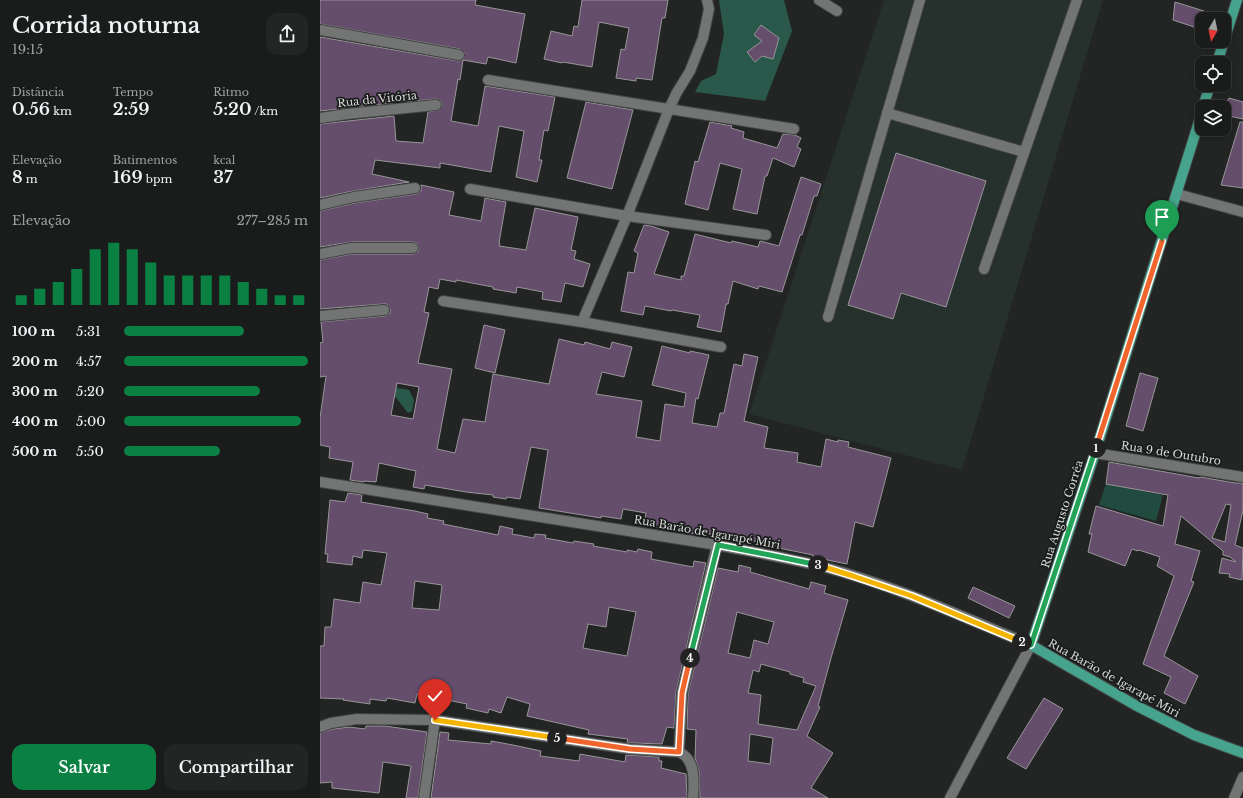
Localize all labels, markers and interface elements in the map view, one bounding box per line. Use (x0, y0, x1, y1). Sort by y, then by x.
text: Corrida noturna (12, 12, 200, 39)
north arrow (1195, 12, 1231, 48)
map controls (1195, 12, 1231, 136)
button: share (266, 13, 308, 55)
text: 19:15 (12, 41, 43, 58)
button: locate (1195, 56, 1231, 92)
text: Distância (12, 85, 64, 99)
text: Tempo (113, 85, 153, 99)
text: Ritmo (213, 85, 249, 99)
street label: Rua da Vitória (336, 88, 418, 110)
text: 0.56 (12, 99, 50, 120)
text: 2:59 (113, 99, 150, 120)
text: 5:20 (213, 99, 252, 120)
button: layers (1195, 100, 1231, 136)
text: km (50, 104, 72, 118)
text: /km (252, 104, 278, 118)
text: Elevação (12, 153, 62, 167)
text: Batimentos (113, 153, 177, 167)
text: kcal (213, 153, 235, 167)
text: 8 (12, 167, 23, 188)
text: 169 (113, 167, 143, 188)
text: 37 (213, 167, 233, 188)
text: m (23, 172, 38, 186)
text: bpm (143, 172, 172, 186)
pin (1145, 200, 1179, 241)
icon: arrive (1151, 206, 1173, 228)
text: Elevação (12, 212, 71, 229)
text: 277–285 m (237, 212, 308, 229)
text: 100 m (12, 323, 55, 340)
text: 5:31 (76, 323, 101, 340)
text: 200 m (12, 353, 58, 370)
text: 4:57 (76, 353, 101, 370)
text: 300 m (12, 383, 58, 400)
text: 5:20 (76, 383, 104, 400)
text: 400 m (12, 413, 58, 430)
text: 5:00 (76, 413, 106, 430)
pin: 1 (1086, 438, 1106, 458)
street label: Rua 9 de Outubro (1120, 438, 1222, 468)
text: 1 (1094, 441, 1098, 455)
text: 500 m (12, 443, 57, 460)
text: 5:50 (76, 443, 104, 460)
street label: Rua Augusto Corrêa (1038, 457, 1086, 570)
street label: Rua Barão de Igarapé Miri (633, 512, 781, 552)
pin: 3 (808, 555, 828, 575)
text: 3 (814, 558, 822, 572)
pin: 2 (1012, 632, 1032, 652)
text: 2 (1018, 635, 1026, 649)
street label: Rua Barão de Igarapé Miri (1046, 636, 1182, 720)
pin: 4 (680, 648, 700, 668)
text: 4 (686, 651, 694, 665)
pin (418, 679, 452, 720)
icon: check (424, 685, 446, 707)
pin: 5 (547, 728, 567, 748)
text: 5 (554, 731, 560, 745)
button: Salvar (12, 744, 156, 790)
button: Compartilhar (164, 744, 308, 790)

